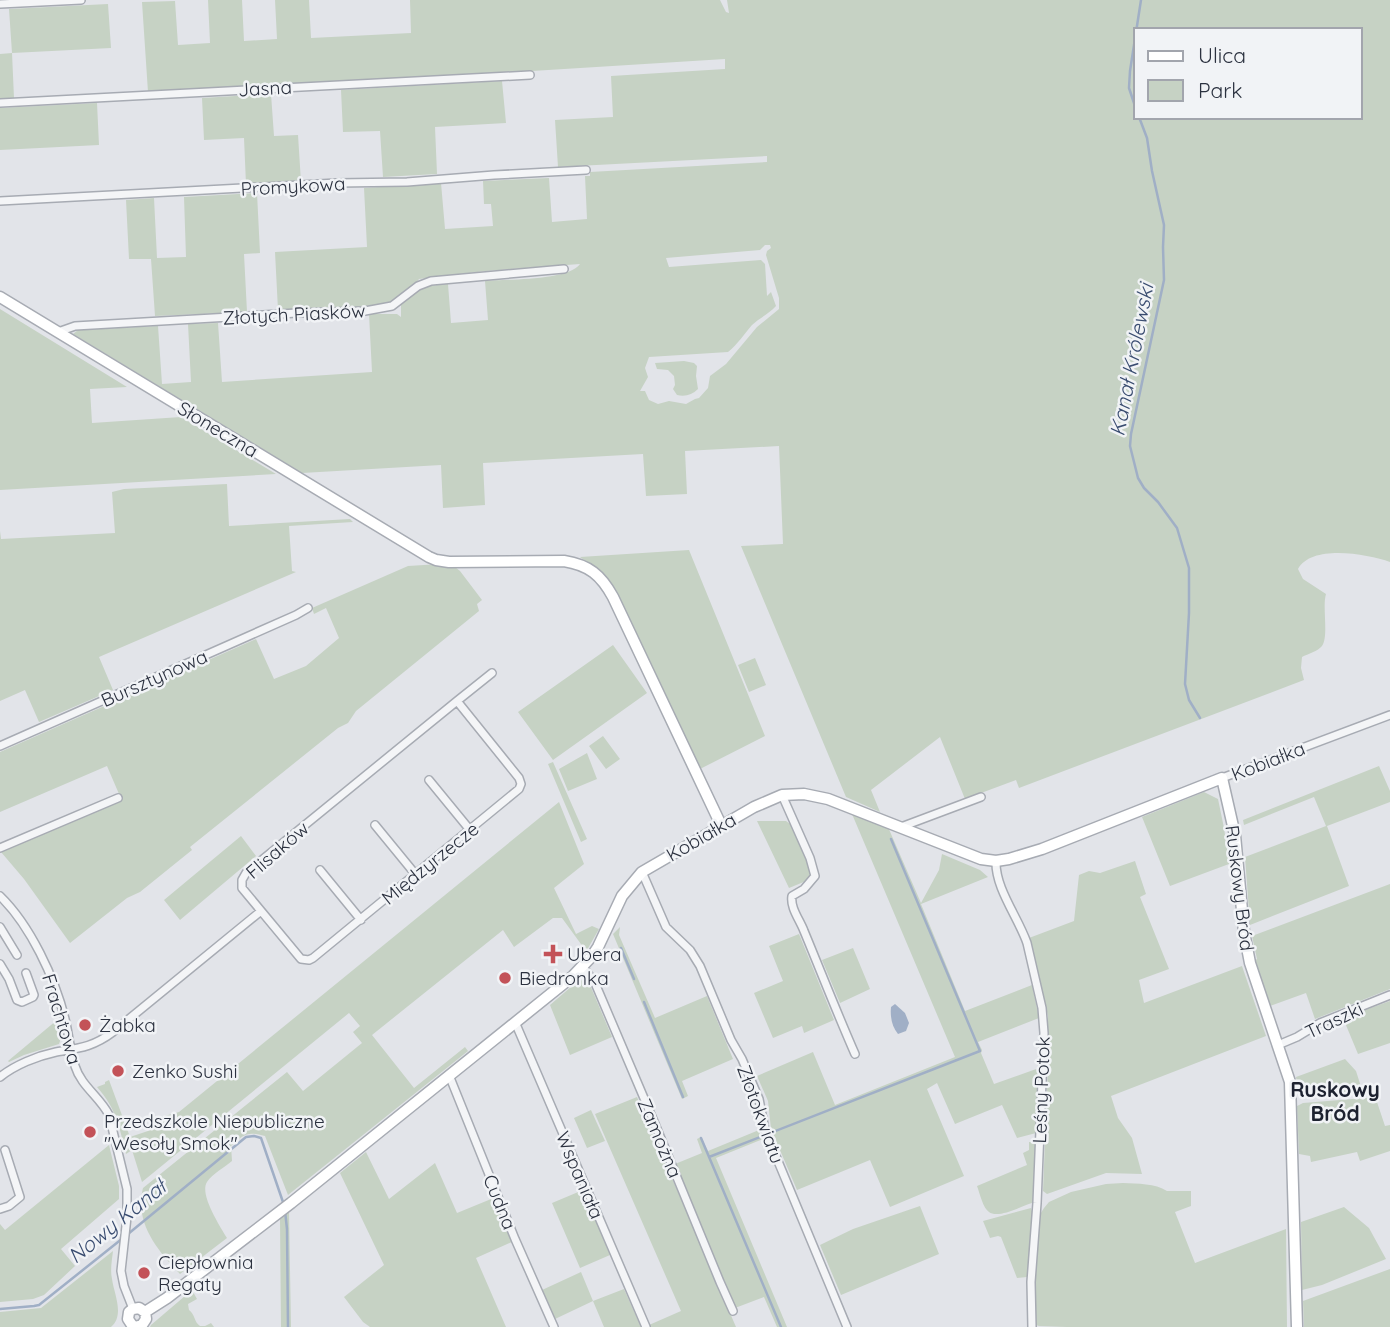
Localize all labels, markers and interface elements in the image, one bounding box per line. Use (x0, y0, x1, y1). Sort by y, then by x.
legend (1134, 28, 1362, 119)
text: Ulica (1198, 42, 1246, 68)
street label: Jasna (238, 75, 292, 101)
text: Park (1198, 77, 1242, 103)
street label: Promykowa (240, 171, 346, 201)
water label: Kanał Królewski (1103, 279, 1159, 438)
street label: Złotych Piasków (222, 298, 366, 330)
street label: Słoneczna (173, 396, 263, 462)
street label: Bursztynowa (97, 644, 211, 712)
street label: Kobiałka (1228, 736, 1308, 786)
street label: Kobiałka (662, 807, 740, 867)
street label: Flisaków (241, 816, 313, 884)
street label: Międzyrzecze (376, 816, 484, 910)
street label: Ruskowy Bród (1220, 824, 1260, 952)
place label: Ubera (567, 942, 621, 966)
marker: Ubera (545, 946, 561, 962)
place label: Biedronka (519, 966, 609, 990)
marker: Biedronka (497, 970, 513, 986)
street label: Frachtowa (37, 971, 87, 1067)
street label: Traszki (1301, 996, 1367, 1044)
place label: Żabka (99, 1013, 156, 1037)
marker: Żabka (77, 1017, 93, 1033)
street label: Leśny Potok (1027, 1036, 1055, 1144)
place label: Zenko Sushi (132, 1059, 238, 1083)
street label: Złotokwiatu (732, 1061, 790, 1167)
marker: Zenko Sushi (110, 1063, 126, 1079)
district label: Ruskowy Bród (1290, 1076, 1380, 1126)
street label: Zamożna (633, 1095, 687, 1181)
place label: Przedszkole Niepubliczne "Wesoły Smok" (104, 1109, 325, 1155)
marker: Przedszkole Niepubliczne "Wesoły Smok" (82, 1124, 98, 1140)
street label: Wspaniała (551, 1128, 609, 1222)
street label: Cudna (478, 1171, 522, 1233)
water label: Nowy Kanał (62, 1172, 173, 1268)
place label: Ciepłownia Regaty (158, 1250, 253, 1296)
marker: Ciepłownia Regaty (136, 1265, 152, 1281)

